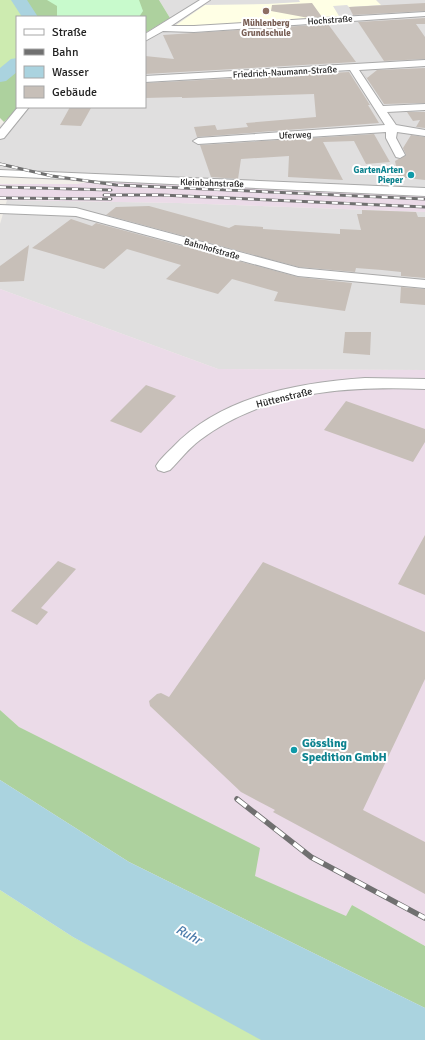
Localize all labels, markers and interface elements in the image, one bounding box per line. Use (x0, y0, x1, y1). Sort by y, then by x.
marker: Mühlenberg Grundschule (261, 6, 271, 16)
street label: Hochstraße (307, 13, 353, 28)
legend (16, 16, 146, 108)
place label: Mühlenberg Grundschule (241, 18, 291, 39)
text: Straße (52, 25, 87, 40)
text: Bahn (52, 45, 78, 60)
street label: Friedrich-Naumann-Straße (233, 64, 338, 81)
text: Wasser (52, 65, 89, 80)
text: Gebäude (52, 85, 97, 100)
street label: Uferweg (278, 129, 312, 142)
place label: GartenArten Pieper (354, 165, 403, 186)
marker: GartenArten Pieper (406, 170, 416, 180)
street label: Kleinbahnstraße (180, 177, 245, 190)
street label: Bahnhofstraße (183, 236, 241, 263)
street label: Hüttenstraße (255, 385, 314, 411)
place label: Gössling Spedition GmbH (302, 736, 387, 765)
marker: Gössling Spedition GmbH (289, 745, 299, 755)
water label: Ruhr (173, 921, 206, 949)

